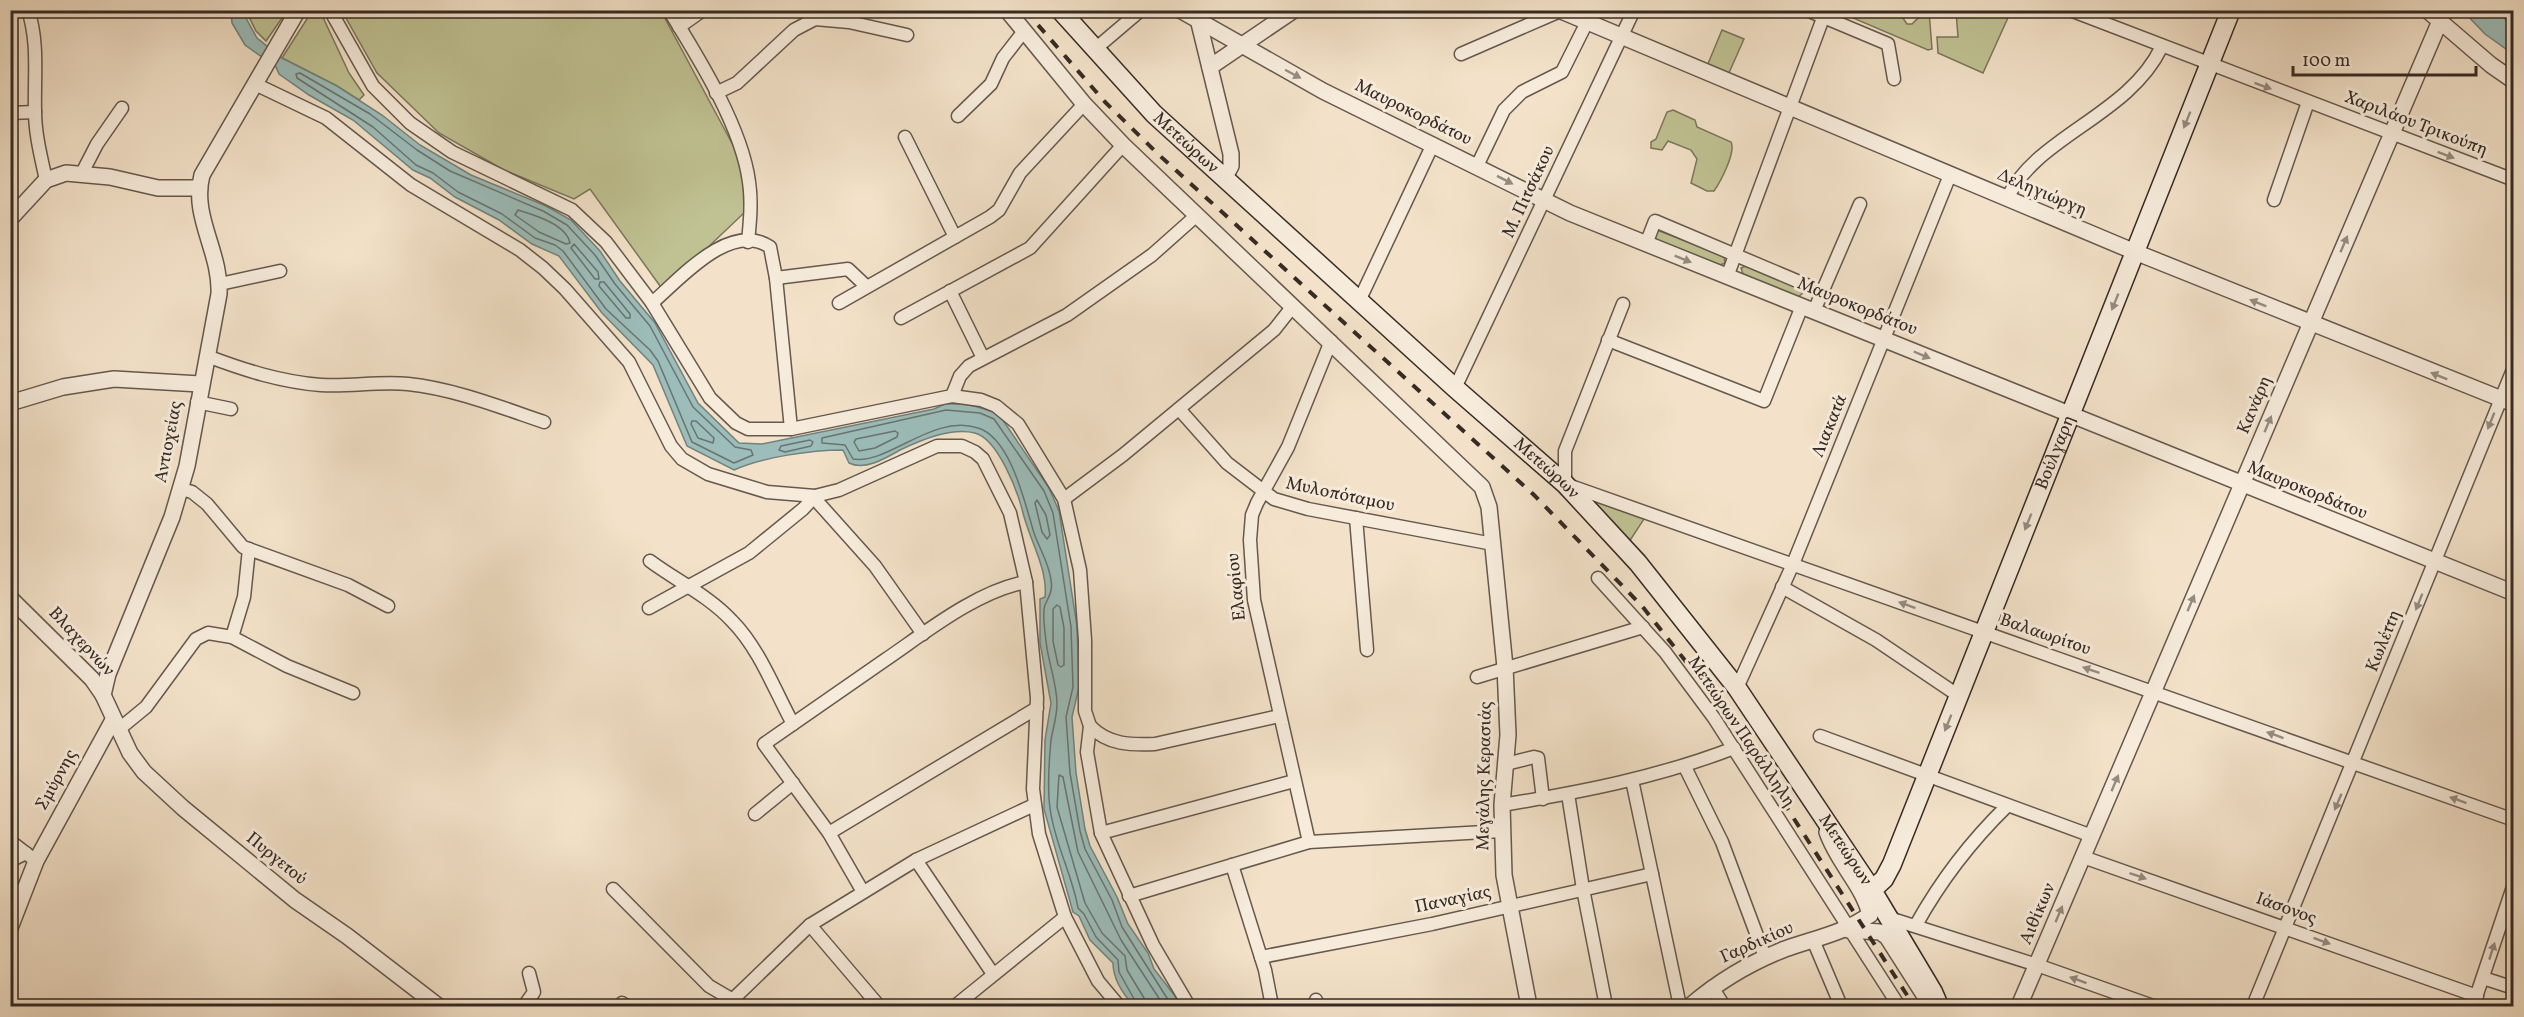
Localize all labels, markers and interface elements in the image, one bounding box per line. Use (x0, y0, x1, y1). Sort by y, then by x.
scale bar (2293, 39, 2476, 77)
text: 100 m (2302, 49, 2351, 74)
one-way arrow (1285, 69, 1302, 79)
street label: Μαυροκορδάτου (1350, 74, 1476, 152)
one-way arrow (2255, 81, 2273, 91)
street label: Χαριλάου Τρικούπη (2341, 85, 2491, 163)
street label: Μετεώρων (1147, 106, 1224, 180)
one-way arrow (2182, 111, 2191, 129)
street label: Μ. Πιτσάκου (1497, 142, 1561, 242)
one-way arrow (2437, 150, 2455, 160)
street label: Δεληγιώργη (1993, 163, 2091, 223)
one-way arrow (1496, 176, 1513, 185)
one-way arrow (2339, 235, 2349, 253)
one-way arrow (1674, 255, 1692, 264)
street label: Μαυροκορδάτου (1793, 272, 1921, 342)
one-way arrow (2110, 293, 2120, 311)
one-way arrow (2249, 298, 2267, 308)
one-way arrow (1914, 350, 1932, 360)
one-way arrow (2430, 371, 2448, 380)
street label: Κανάρη (2232, 372, 2278, 438)
street label: Λιακατά (1806, 391, 1854, 461)
street label: Αντιοχείας (149, 399, 189, 485)
street label: Βούλγαρη (2029, 411, 2081, 494)
one-way arrow (2486, 412, 2495, 430)
one-way arrow (2263, 414, 2273, 432)
street label: Μετεώρων (1508, 432, 1586, 505)
street label: Μαυροκορδάτου (2243, 456, 2371, 526)
street label: Μυλοπόταμου (1283, 471, 1397, 519)
one-way arrow (2023, 513, 2033, 531)
street label: Ελαφίου (1221, 552, 1253, 622)
one-way arrow (2413, 593, 2423, 611)
one-way arrow (2187, 594, 2196, 612)
one-way arrow (1898, 599, 1916, 609)
street label: Βλαχερνών (42, 602, 120, 683)
street label: Κωλέττη (2360, 606, 2408, 676)
street label: Βαλαωρίτου (1996, 608, 2094, 662)
street label: Μετεώρων Παράλληλη (1681, 651, 1801, 813)
one-way arrow (2082, 665, 2100, 675)
street label: Μεγάλης Κερασιάς (1471, 701, 1499, 851)
one-way arrow (1943, 714, 1953, 732)
one-way arrow (2265, 730, 2283, 740)
street label: Σμύρνης (30, 745, 84, 815)
one-way arrow (2110, 773, 2120, 791)
one-way arrow (2333, 793, 2342, 811)
one-way arrow (2449, 795, 2467, 805)
street label: Μετεώρων (1812, 809, 1878, 891)
street label: Πυργετού (240, 827, 312, 891)
one-way arrow (2129, 872, 2147, 882)
street label: Αιθίκων (2014, 879, 2062, 949)
street label: Παναγίας (1413, 880, 1493, 920)
street label: Ιάσονος (2252, 886, 2320, 932)
one-way arrow (2054, 905, 2064, 923)
street label: Γαρδικίου (1716, 916, 1798, 970)
one-way arrow (2313, 937, 2331, 946)
one-way arrow (2487, 942, 2497, 960)
one-way arrow (2069, 974, 2087, 984)

